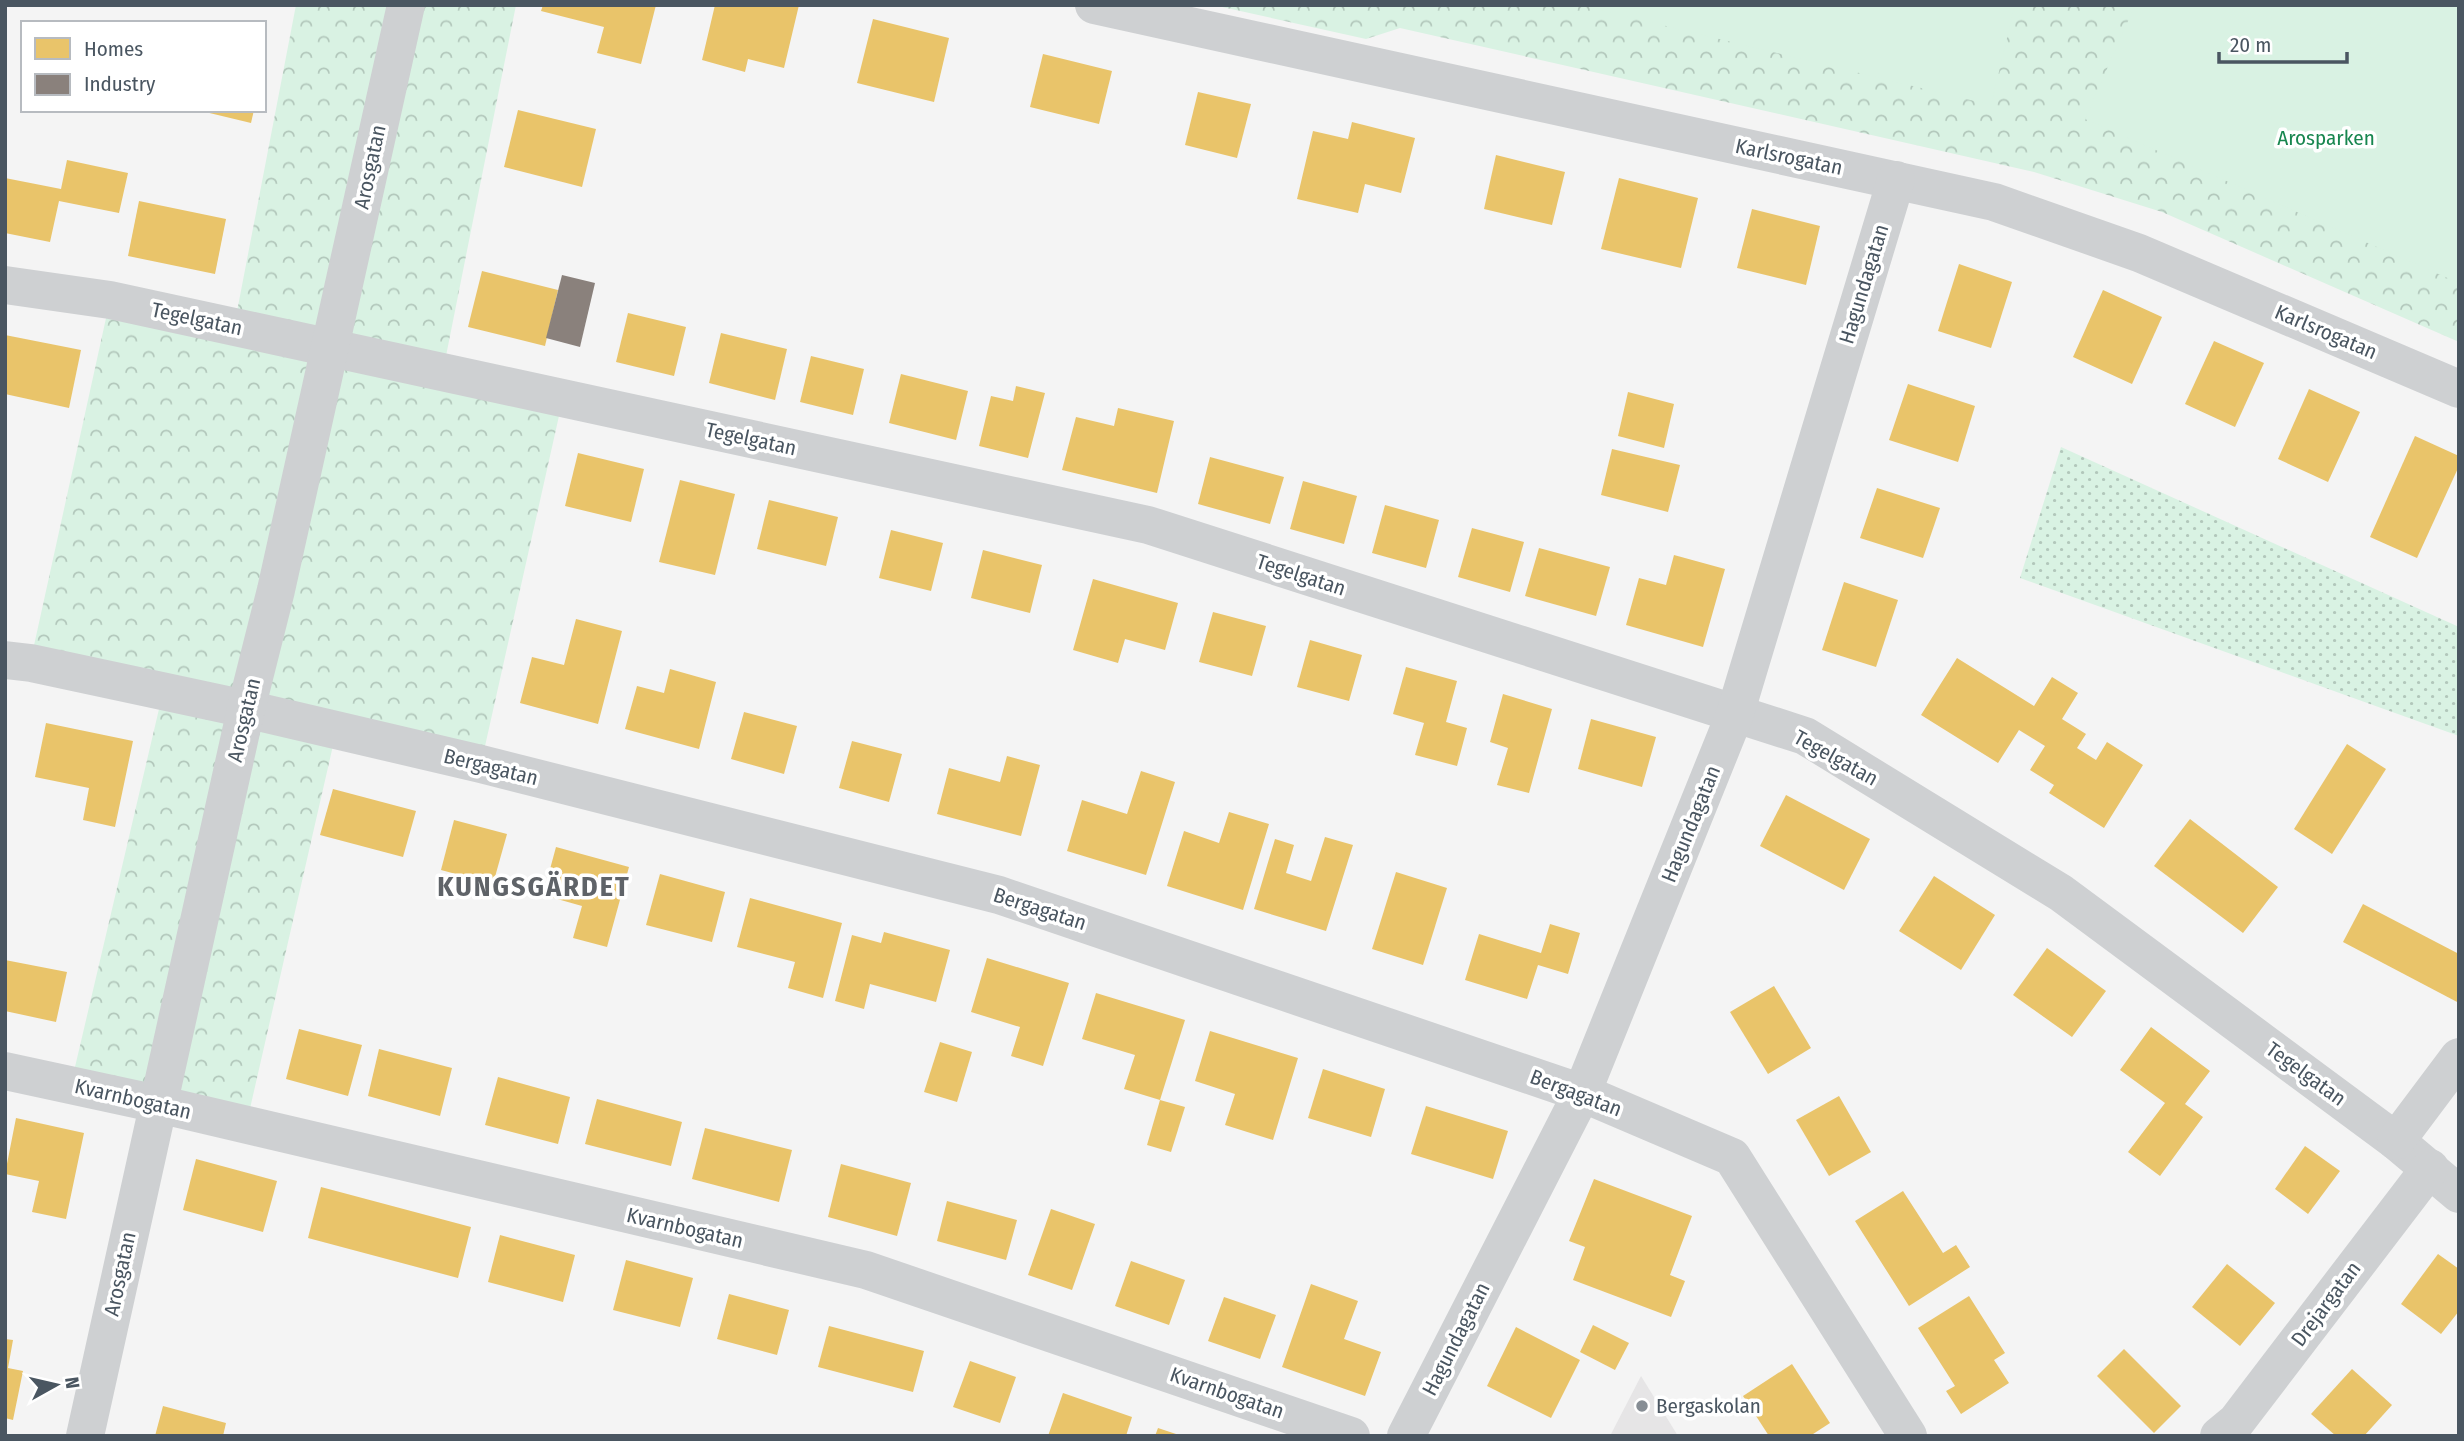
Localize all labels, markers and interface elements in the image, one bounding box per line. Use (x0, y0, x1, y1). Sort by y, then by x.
legend (21, 21, 266, 112)
scale bar (2219, 21, 2347, 65)
text: 20 m (2230, 32, 2271, 58)
text: Homes (84, 36, 143, 62)
text: Industry (84, 71, 156, 97)
street label: Arosgatan (348, 122, 392, 212)
park label: Arosparken (2277, 125, 2375, 151)
street label: Karlsrogatan (1733, 133, 1845, 181)
street label: Hagundagatan (1833, 221, 1895, 347)
street label: Tegelgatan (149, 297, 245, 341)
street label: Karlsrogatan (2271, 299, 2381, 365)
street label: Tegelgatan (703, 417, 799, 461)
street label: Tegelgatan (1253, 548, 1349, 602)
street label: Arosgatan (222, 675, 266, 765)
street label: Tegelgatan (1789, 724, 1883, 792)
street label: Bergagatan (441, 743, 541, 791)
street label: Hagundagatan (1656, 762, 1726, 886)
district label: KUNGSGÄRDET (437, 870, 631, 903)
street label: Bergagatan (990, 882, 1090, 936)
street label: Tegelgatan (2261, 1036, 2351, 1112)
street label: Bergagatan (1526, 1064, 1626, 1122)
street label: Kvarnbogatan (72, 1073, 194, 1125)
street label: Kvarnbogatan (624, 1202, 746, 1254)
street label: Arosgatan (98, 1229, 142, 1319)
street label: Drejargatan (2286, 1256, 2366, 1352)
street label: Hagundagatan (1416, 1278, 1496, 1400)
north arrow (21, 1350, 91, 1420)
street label: Kvarnbogatan (1167, 1361, 1287, 1425)
text: N (60, 1375, 85, 1390)
place label: Bergaskolan (1656, 1393, 1761, 1419)
marker: Bergaskolan (1634, 1398, 1650, 1414)

